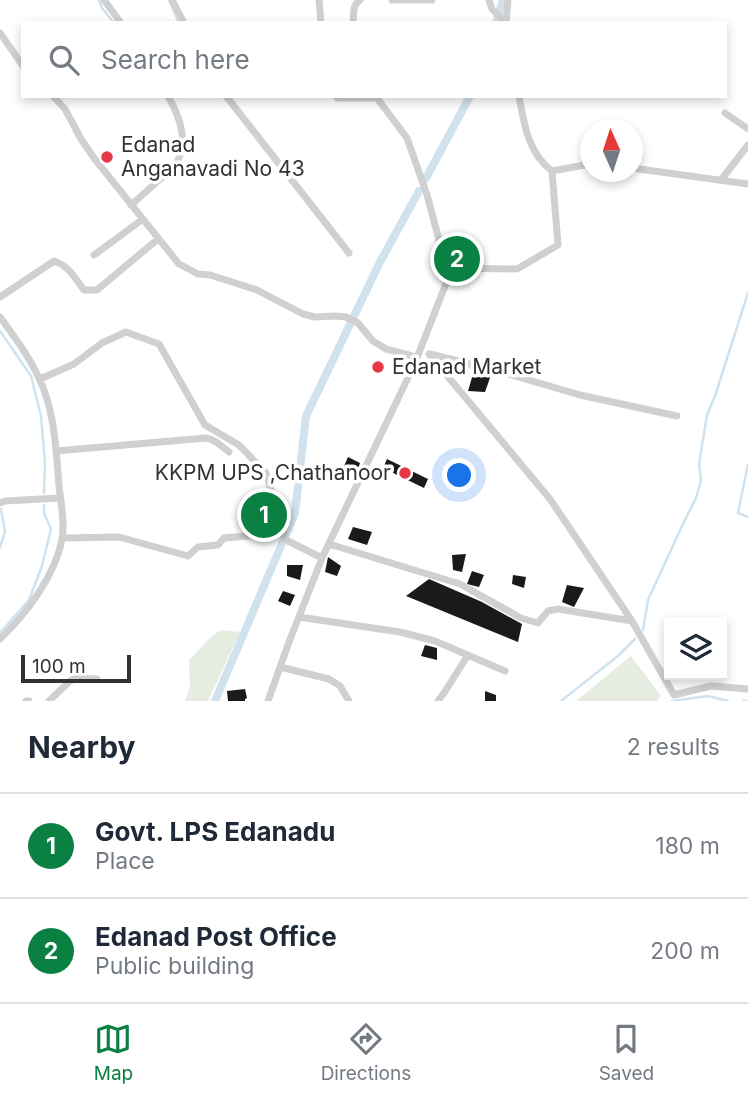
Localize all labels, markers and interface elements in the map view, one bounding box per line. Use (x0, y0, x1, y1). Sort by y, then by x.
search box (21, 21, 727, 98)
icon: search (45, 41, 83, 79)
text: Search here (101, 44, 250, 75)
north arrow (580, 119, 643, 182)
place label: Edanad Anganavadi No 43 (121, 132, 305, 181)
marker: Edanad Anganavadi No 43 (99, 149, 115, 165)
pin: 2 (434, 233, 480, 285)
place label: Edanad Market (392, 354, 542, 379)
marker: Edanad Market (370, 359, 386, 375)
your location (442, 458, 476, 492)
place label: KKPM UPS ,Chathanoor (155, 460, 391, 485)
marker: KKPM UPS ,Chathanoor (397, 465, 413, 481)
pin: 1 (241, 489, 287, 541)
map controls (664, 617, 727, 680)
button: layers (664, 617, 727, 680)
scale bar (21, 652, 131, 684)
text: 100 m (32, 655, 86, 678)
text: Nearby (28, 729, 136, 765)
text: 2 results (627, 733, 720, 761)
text: Govt. LPS Edanadu (95, 816, 335, 847)
text: 1 (46, 832, 56, 860)
text: 180 m (655, 832, 720, 860)
text: Place (95, 847, 155, 875)
text: Edanad Post Office (95, 921, 337, 952)
text: 2 (44, 937, 58, 965)
text: 200 m (650, 937, 720, 965)
text: Public building (95, 952, 254, 980)
tab: Map (94, 1020, 133, 1085)
tab: Directions (321, 1020, 411, 1085)
tab: Saved (599, 1020, 654, 1085)

